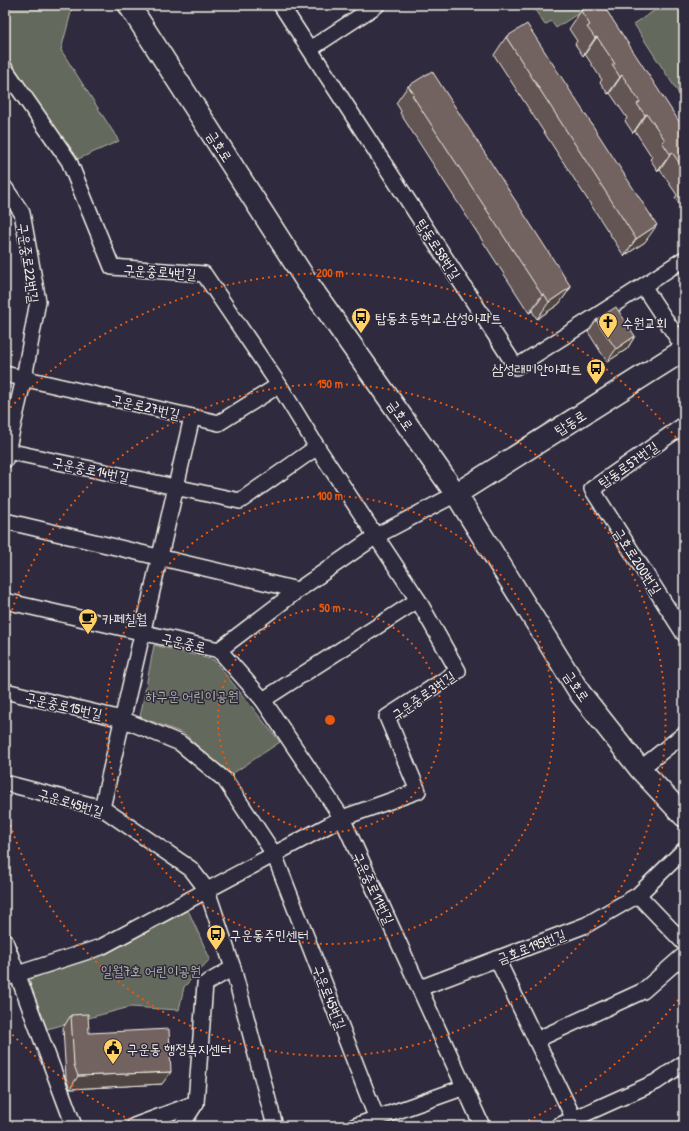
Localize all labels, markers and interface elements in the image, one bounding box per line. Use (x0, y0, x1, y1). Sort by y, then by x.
street label: 금호로 (203, 127, 237, 165)
street label: 탑동로58번길 (412, 215, 466, 283)
street label: 구운중로22번길 (14, 222, 44, 305)
street label: 구운중로4번길 (123, 259, 198, 283)
text: 200 m (316, 264, 344, 281)
bus stop icon: 탑동초등학교.삼성아파트 (350, 306, 372, 334)
place label: 탑동초등학교.삼성아파트 (375, 308, 502, 327)
church icon: 수원교회 (597, 311, 619, 339)
place label: 수원교회 (622, 313, 667, 332)
bus stop icon: 삼성래미안아파트 (585, 357, 607, 385)
place label: 삼성래미안아파트 (492, 359, 582, 378)
text: 150 m (317, 375, 343, 392)
street label: 구운로27번길 (110, 389, 183, 423)
street label: 금호로 (384, 396, 418, 434)
street label: 탑동로 (551, 405, 589, 439)
street label: 탑동로57번길 (594, 436, 662, 492)
street label: 구운중로14번길 (51, 452, 132, 487)
text: 100 m (317, 487, 343, 504)
street label: 금호로200번길 (609, 524, 667, 598)
text: 50 m (319, 599, 341, 616)
cafe icon: 카페칠월 (77, 607, 99, 635)
place label: 카페칠월 (102, 609, 148, 628)
street label: 구운중로 (160, 628, 208, 656)
street label: 구운중로3번길 (387, 666, 459, 724)
street label: 금호로 (560, 667, 594, 705)
park label: 하구운 어린이공원 (145, 686, 239, 705)
street label: 구운중로15번길 (24, 687, 105, 723)
centre of rings (323, 713, 337, 727)
street label: 구운로45번길 (36, 783, 107, 821)
street label: 구운중로11번길 (349, 849, 399, 928)
bus stop icon: 구운동주민센터 (205, 923, 227, 951)
street label: 금호로195번길 (494, 924, 569, 968)
place label: 구운동주민센터 (230, 925, 309, 944)
park label: 일월7호 어린이공원 (101, 961, 201, 980)
street label: 구운로45번길 (309, 962, 351, 1033)
public building icon: 구운동 행정복지센터 (102, 1037, 124, 1065)
place label: 구운동 행정복지센터 (127, 1039, 232, 1058)

